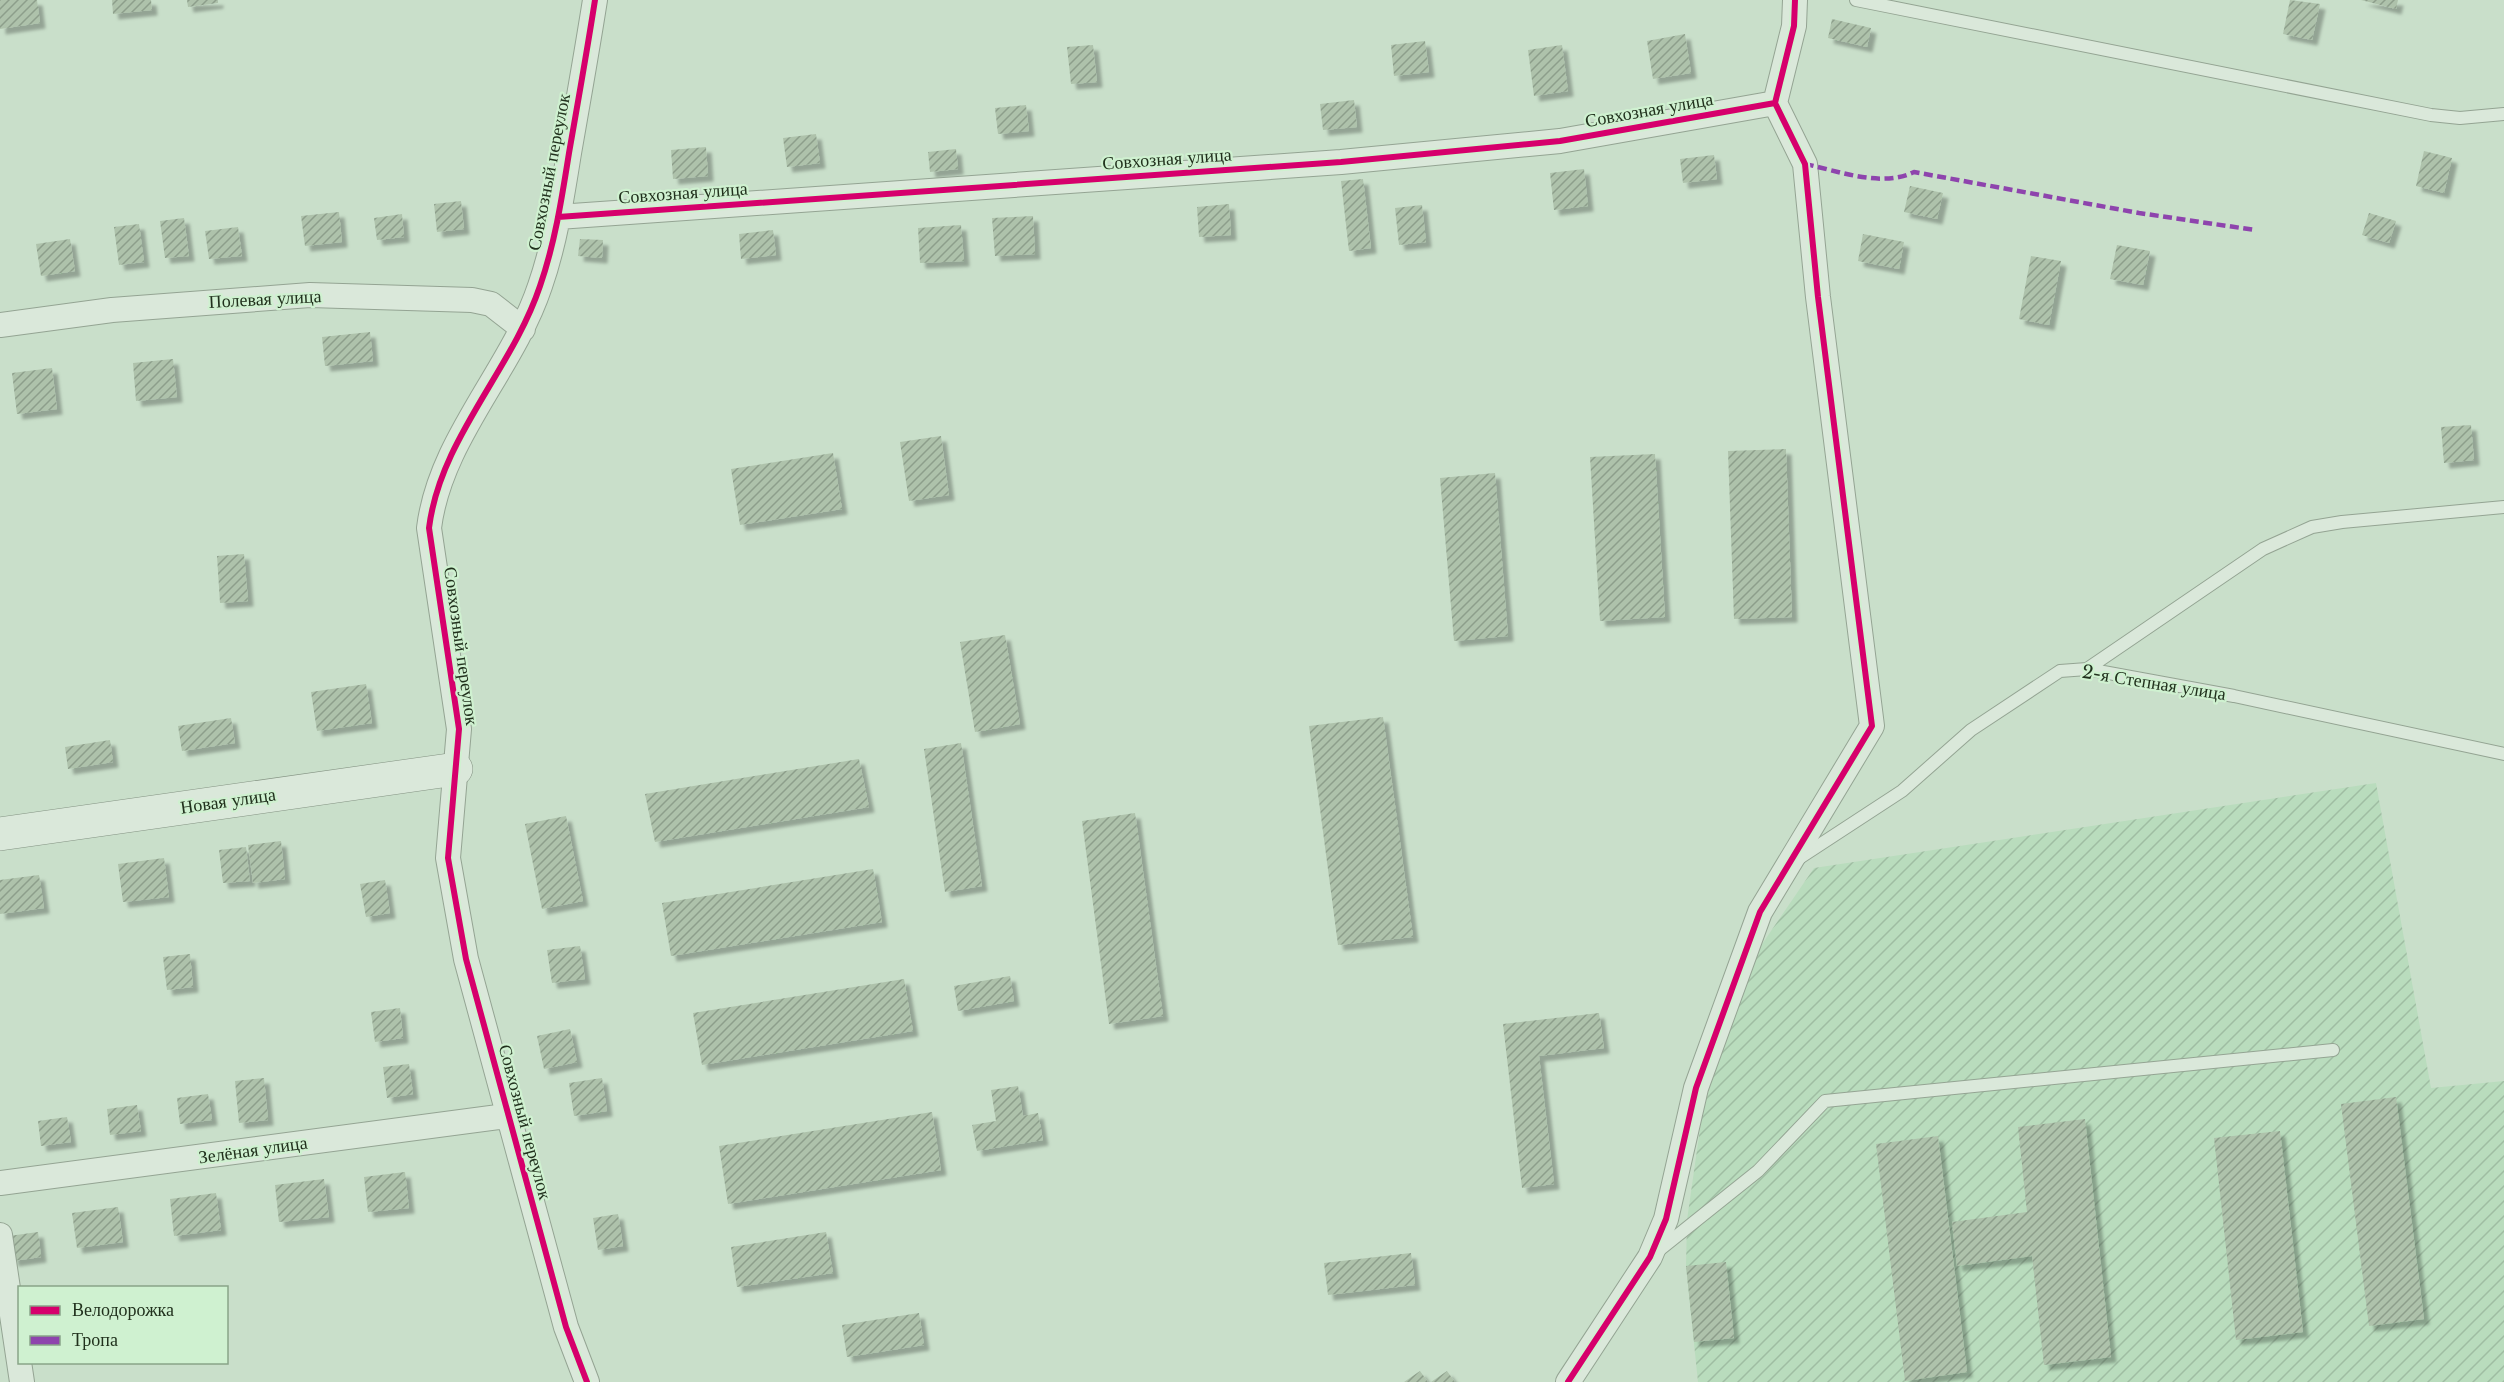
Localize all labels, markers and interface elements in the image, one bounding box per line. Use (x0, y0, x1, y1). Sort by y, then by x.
street label: Совхозная улица (1583, 88, 1715, 132)
street label: Совхозный переулок (523, 91, 575, 252)
street label: Совхозная улица (1102, 144, 1232, 174)
street label: Совхозная улица (618, 178, 748, 208)
street label: Полевая улица (208, 285, 322, 313)
street label: Совхозный переулок (439, 565, 483, 727)
street label: 2-я Степная улица (2080, 661, 2228, 705)
street label: Новая улица (179, 783, 277, 819)
street label: Совхозный переулок (494, 1042, 556, 1202)
street label: Зелёная улица (197, 1131, 309, 1169)
legend (18, 1286, 228, 1364)
text: Велодорожка (72, 1299, 174, 1321)
text: Тропа (72, 1329, 118, 1351)

